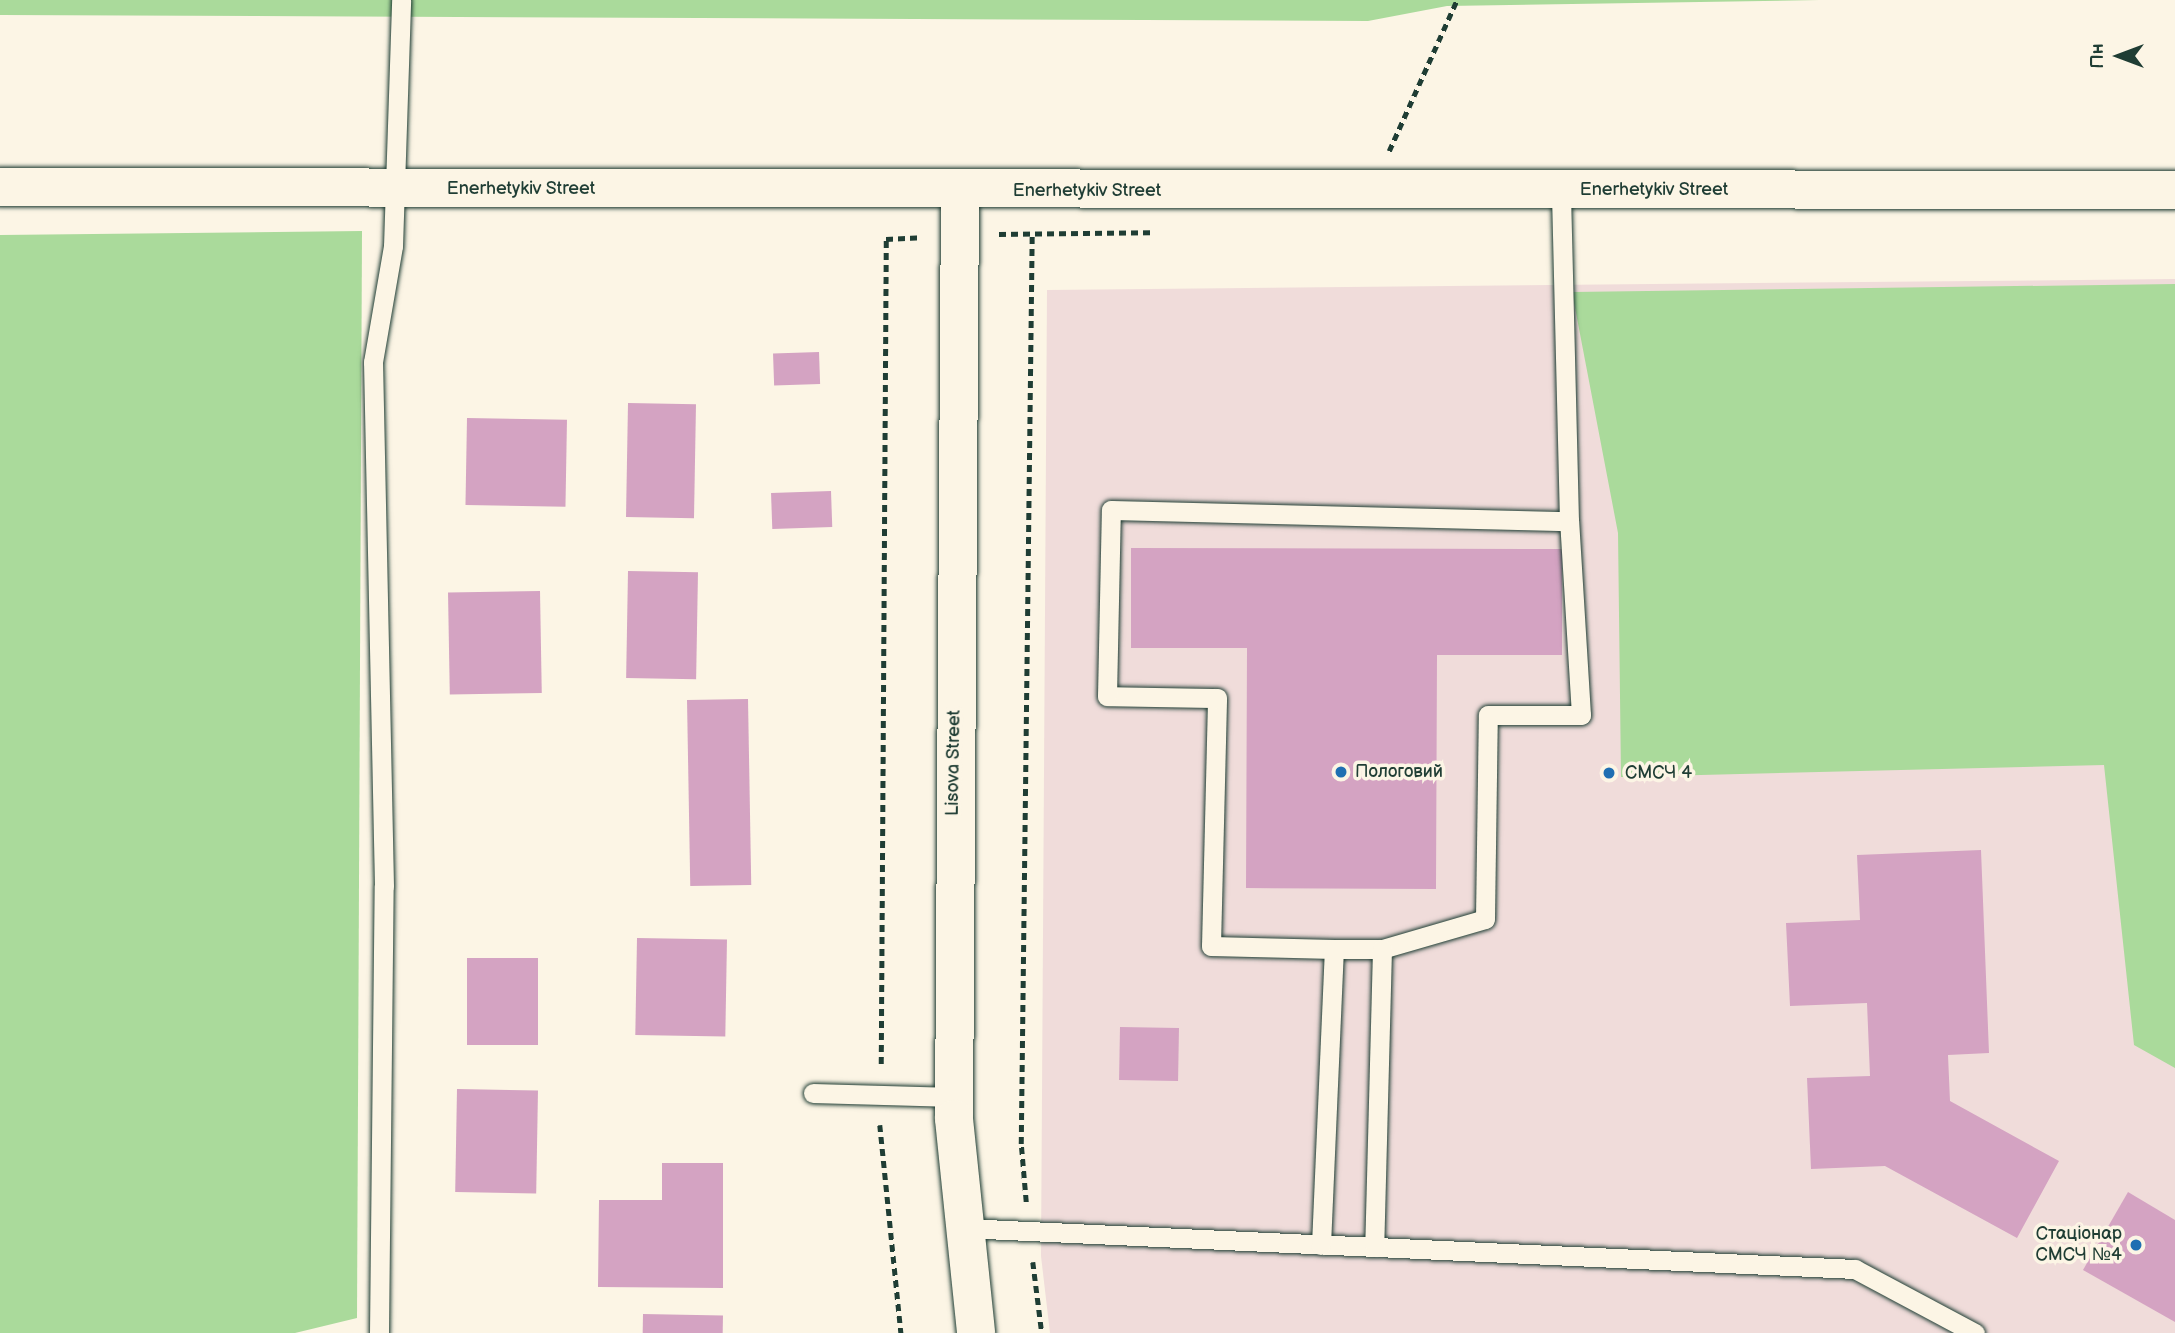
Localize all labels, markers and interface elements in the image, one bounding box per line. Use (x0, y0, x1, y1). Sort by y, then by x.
north arrow (2084, 21, 2154, 91)
text: Пн (2086, 43, 2109, 69)
street label: Enerhetykiv Street (447, 178, 595, 200)
street label: Enerhetykiv Street (1580, 179, 1728, 201)
street label: Enerhetykiv Street (1013, 180, 1161, 202)
street label: Lisova Street (942, 710, 966, 816)
place label: Пологовий (1355, 761, 1443, 783)
place label: СМСЧ 4 (1625, 762, 1692, 784)
marker: СМСЧ 4 (1599, 763, 1619, 783)
marker: Пологовий (1333, 764, 1349, 780)
place label: Стаціонар СМСЧ №4 (2036, 1224, 2122, 1266)
marker: Стаціонар СМСЧ №4 (2128, 1237, 2144, 1253)

